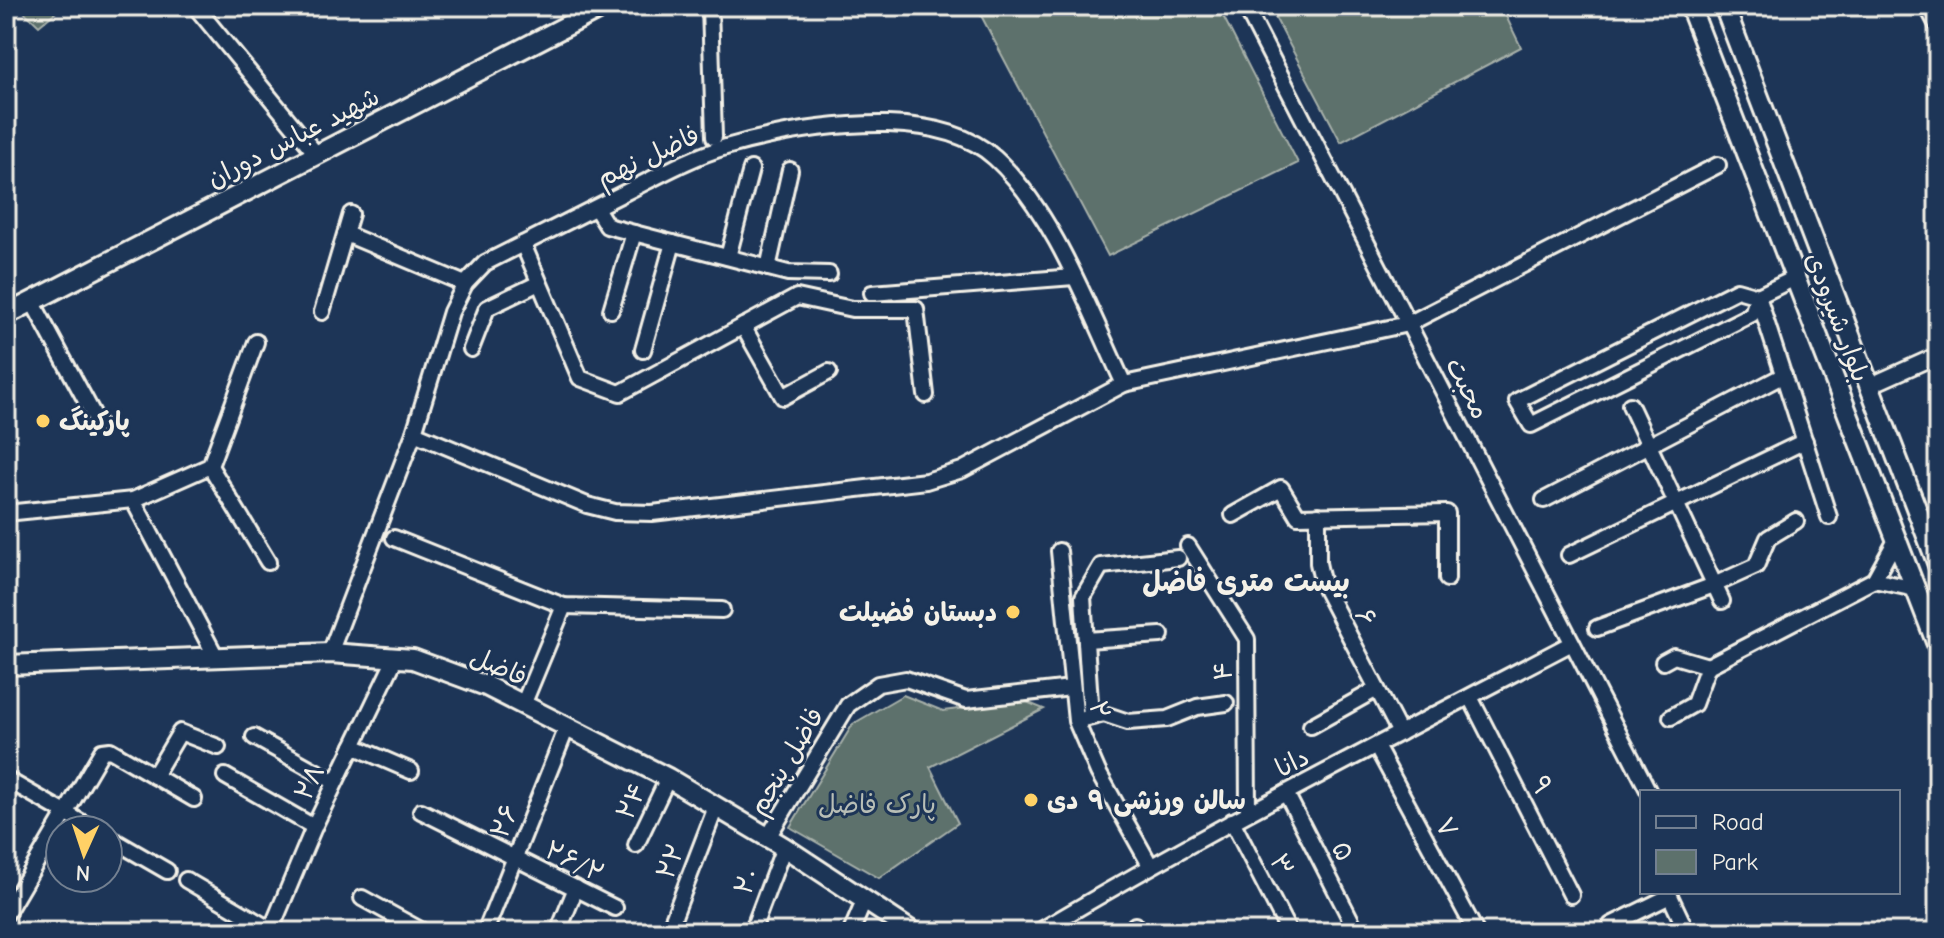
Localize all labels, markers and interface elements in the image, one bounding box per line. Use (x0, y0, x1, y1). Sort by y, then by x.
street label: شهید عباس دوران (202, 82, 385, 195)
street label: فاضل نهم (592, 120, 706, 197)
street label: بلوار شیرودی (1799, 248, 1875, 386)
street label: محبت (1439, 353, 1495, 424)
place label: پارکینگ (59, 405, 130, 438)
marker: پارکینگ (34, 412, 52, 430)
district label: بیست متری فاضل (1142, 566, 1350, 599)
place label: دبستان فضیلت (839, 598, 997, 628)
marker: دبستان فضیلت (1004, 603, 1022, 621)
street label: ۶ (1348, 604, 1382, 631)
street label: فاضل (466, 641, 532, 693)
street label: ۴ (1209, 661, 1239, 681)
street label: ۲ (1082, 698, 1116, 723)
street label: فاضل پنجم (743, 702, 834, 823)
street label: دانا (1271, 742, 1314, 784)
street label: ۲۸ (289, 760, 331, 805)
street label: ۹ (1524, 771, 1558, 800)
street label: ۲۴ (610, 778, 654, 825)
place label: سالن ورزشی ۹ دی (1047, 786, 1246, 817)
park label: پارک فاضل (818, 790, 936, 821)
legend (1640, 790, 1900, 894)
marker: سالن ورزشی ۹ دی (1022, 791, 1040, 809)
street label: ۲۶ (485, 800, 525, 842)
text: Road (1712, 808, 1764, 836)
street label: ۷ (1429, 812, 1464, 843)
north arrow (44, 814, 124, 894)
street label: ۲۶/۲ (540, 835, 609, 889)
street label: ۵ (1325, 837, 1360, 866)
street label: ۲۲ (651, 840, 691, 883)
text: Park (1712, 848, 1758, 876)
street label: ۳ (1263, 849, 1299, 882)
text: N (75, 860, 91, 886)
street label: ۲۰ (728, 864, 766, 899)

